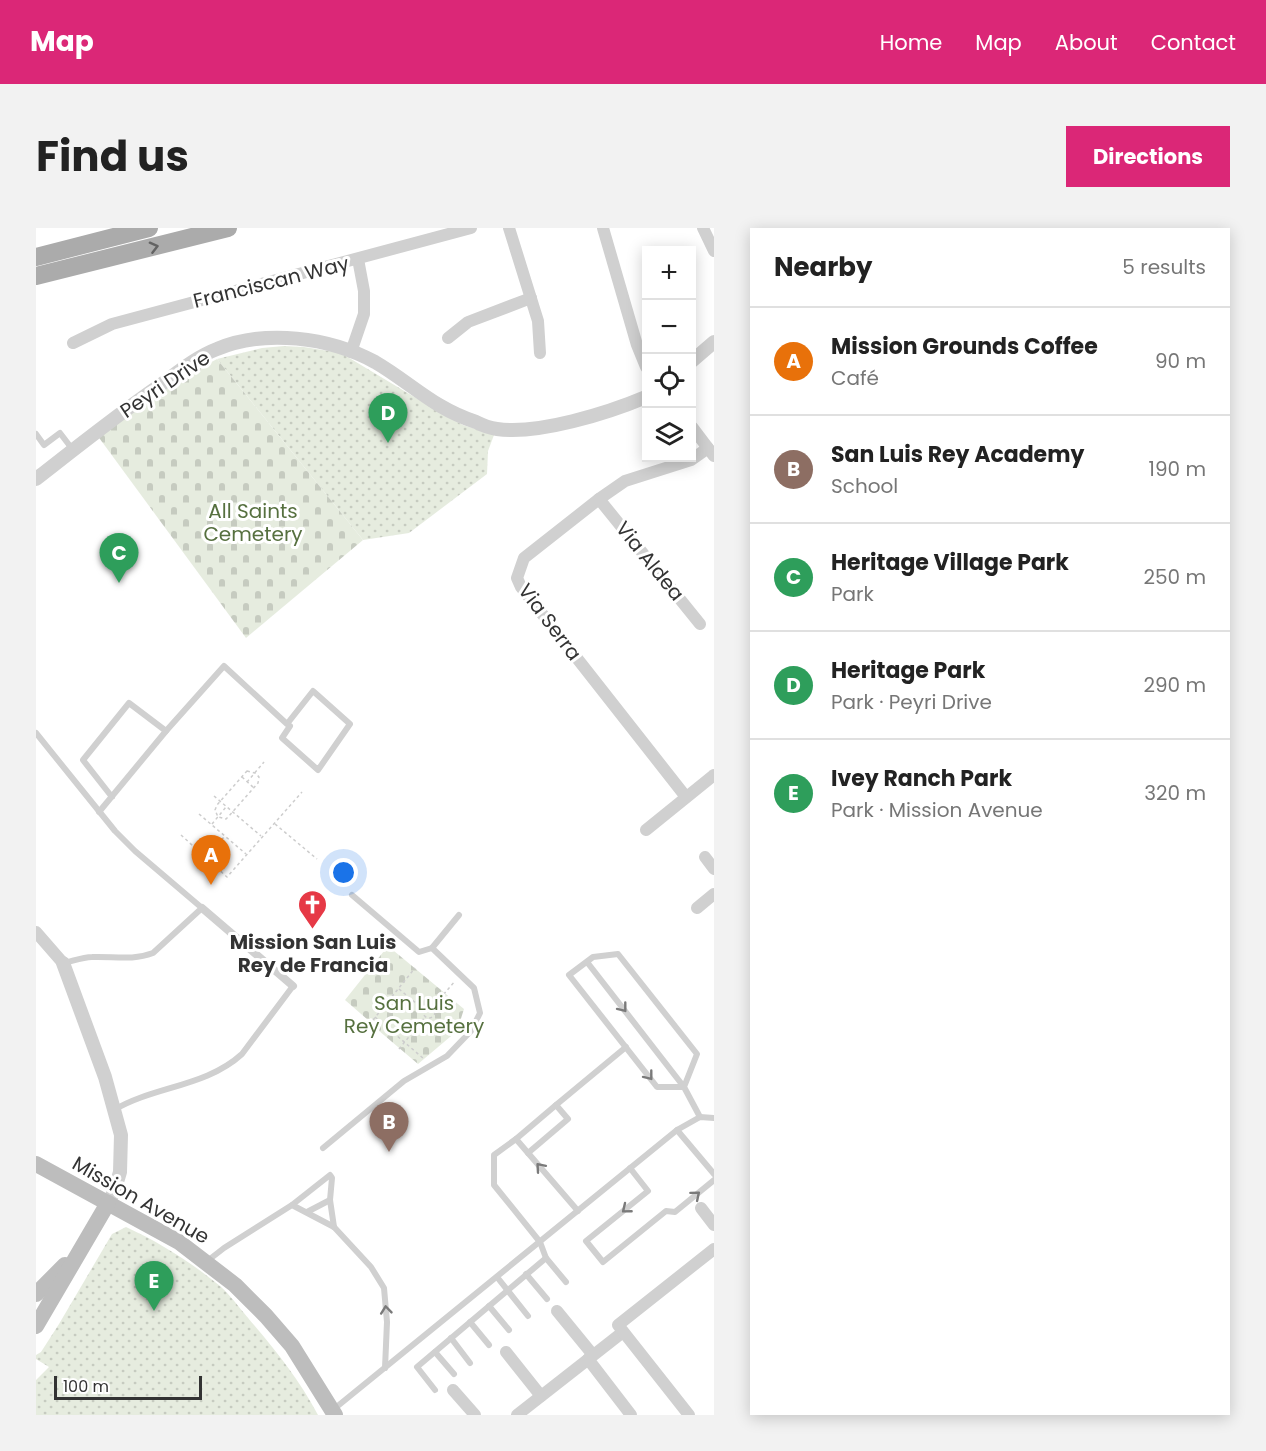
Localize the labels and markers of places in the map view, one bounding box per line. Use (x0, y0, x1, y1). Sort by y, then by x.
pin: D (368, 394, 408, 443)
pin: C (100, 534, 139, 583)
pin: A (192, 836, 231, 885)
church icon: Mission San Luis Rey de Francia (297, 888, 329, 930)
place label: Mission San Luis Rey de Francia (230, 928, 396, 979)
pin: B (370, 1102, 408, 1152)
pin: E (134, 1262, 174, 1311)

